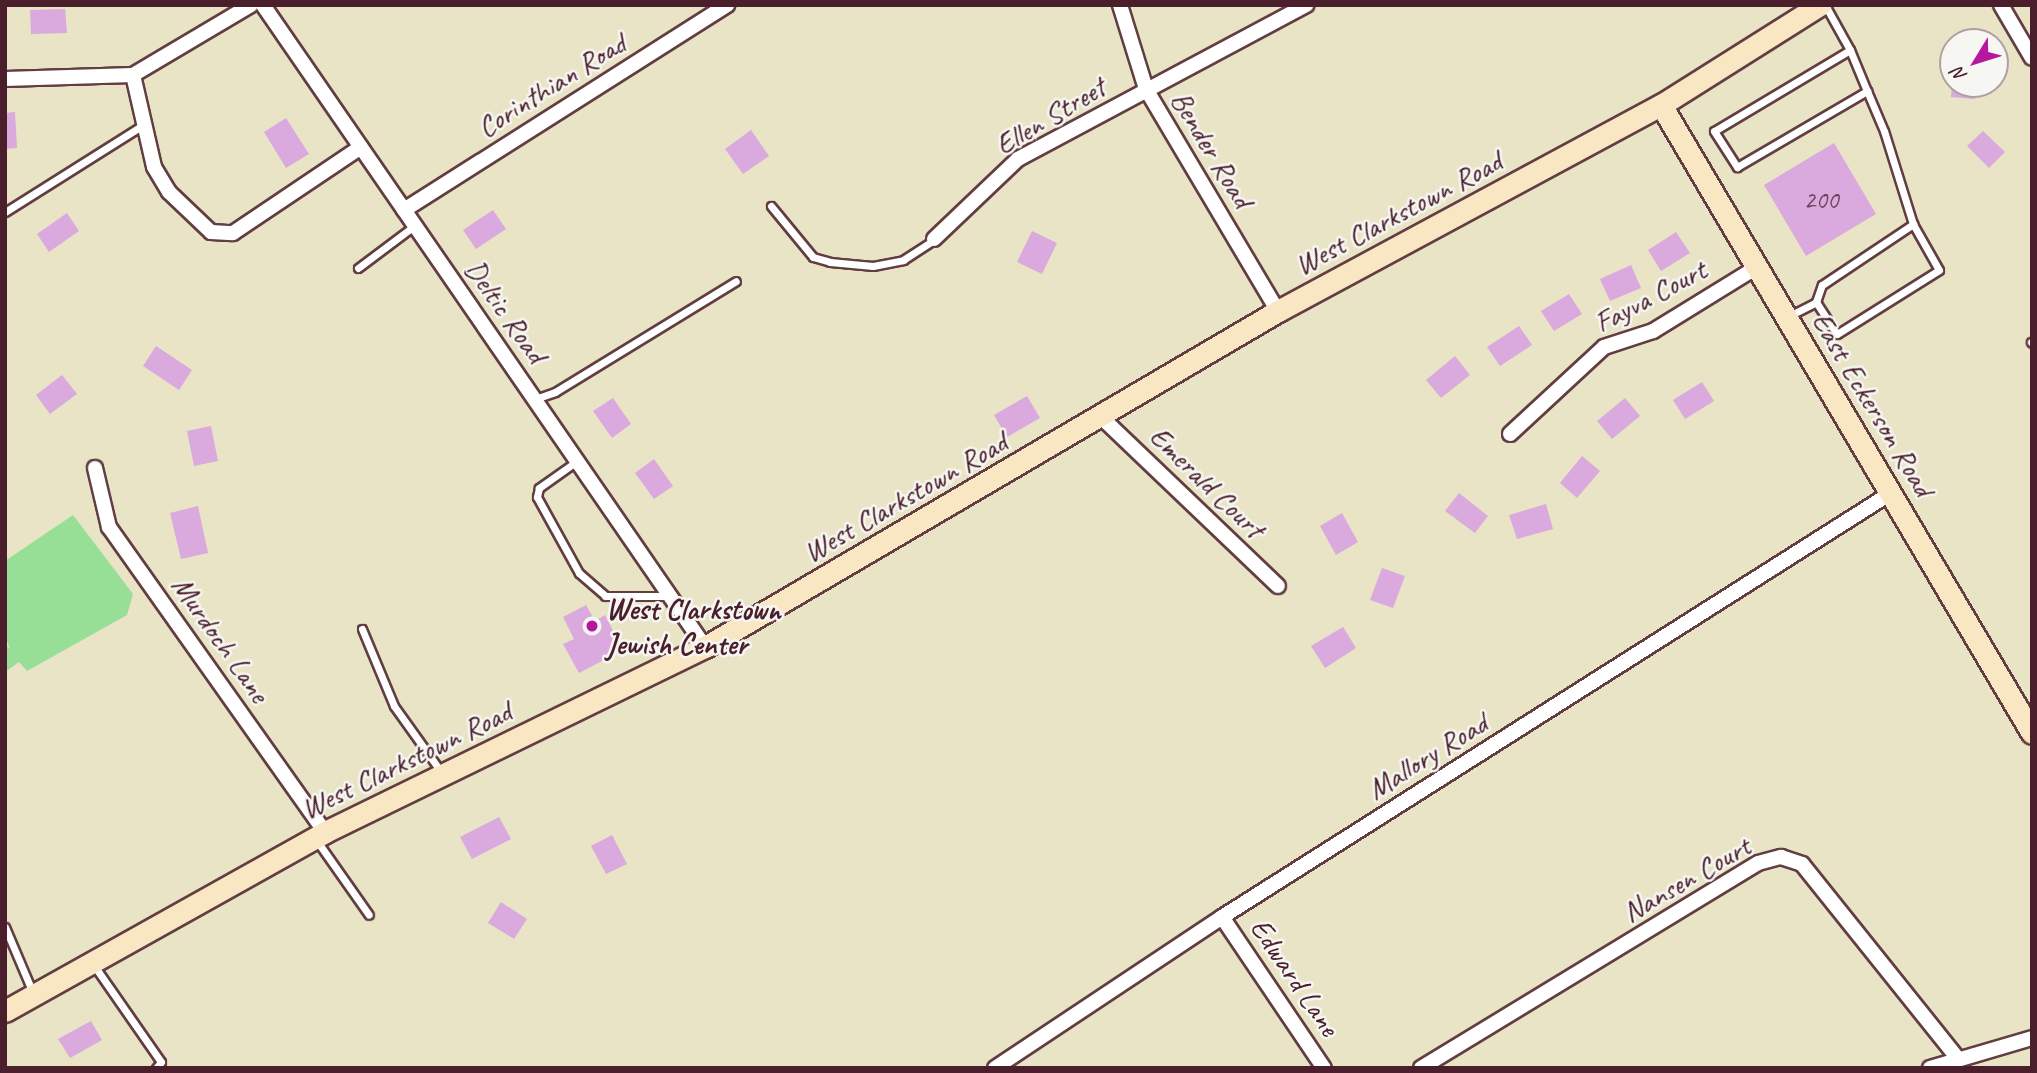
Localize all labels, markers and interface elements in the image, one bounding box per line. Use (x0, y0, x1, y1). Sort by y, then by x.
street label: Corinthian Road (470, 25, 632, 145)
north arrow (1939, 28, 2009, 98)
text: N (1946, 63, 1972, 87)
street label: Ellen Street (989, 69, 1111, 163)
street label: Bender Road (1163, 85, 1261, 213)
street label: West Clarkstown Road (1288, 143, 1508, 283)
house number: 200 (1803, 184, 1839, 216)
street label: Fayva Court (1588, 252, 1712, 340)
street label: Deltic Road (458, 253, 554, 369)
street label: East Eckerson Road (1804, 306, 1942, 502)
street label: Emerald Court (1142, 418, 1272, 546)
street label: West Clarkstown Road (796, 424, 1014, 570)
street label: Murdoch Lane (164, 568, 278, 710)
place label: West Clarkstown Jewish Center (606, 591, 781, 662)
marker: West Clarkstown Jewish Center (584, 618, 600, 634)
street label: West Clarkstown Road (295, 693, 517, 827)
street label: Mallory Road (1361, 705, 1493, 807)
street label: Nansen Court (1616, 828, 1756, 930)
street label: Edward Lane (1242, 911, 1348, 1043)

